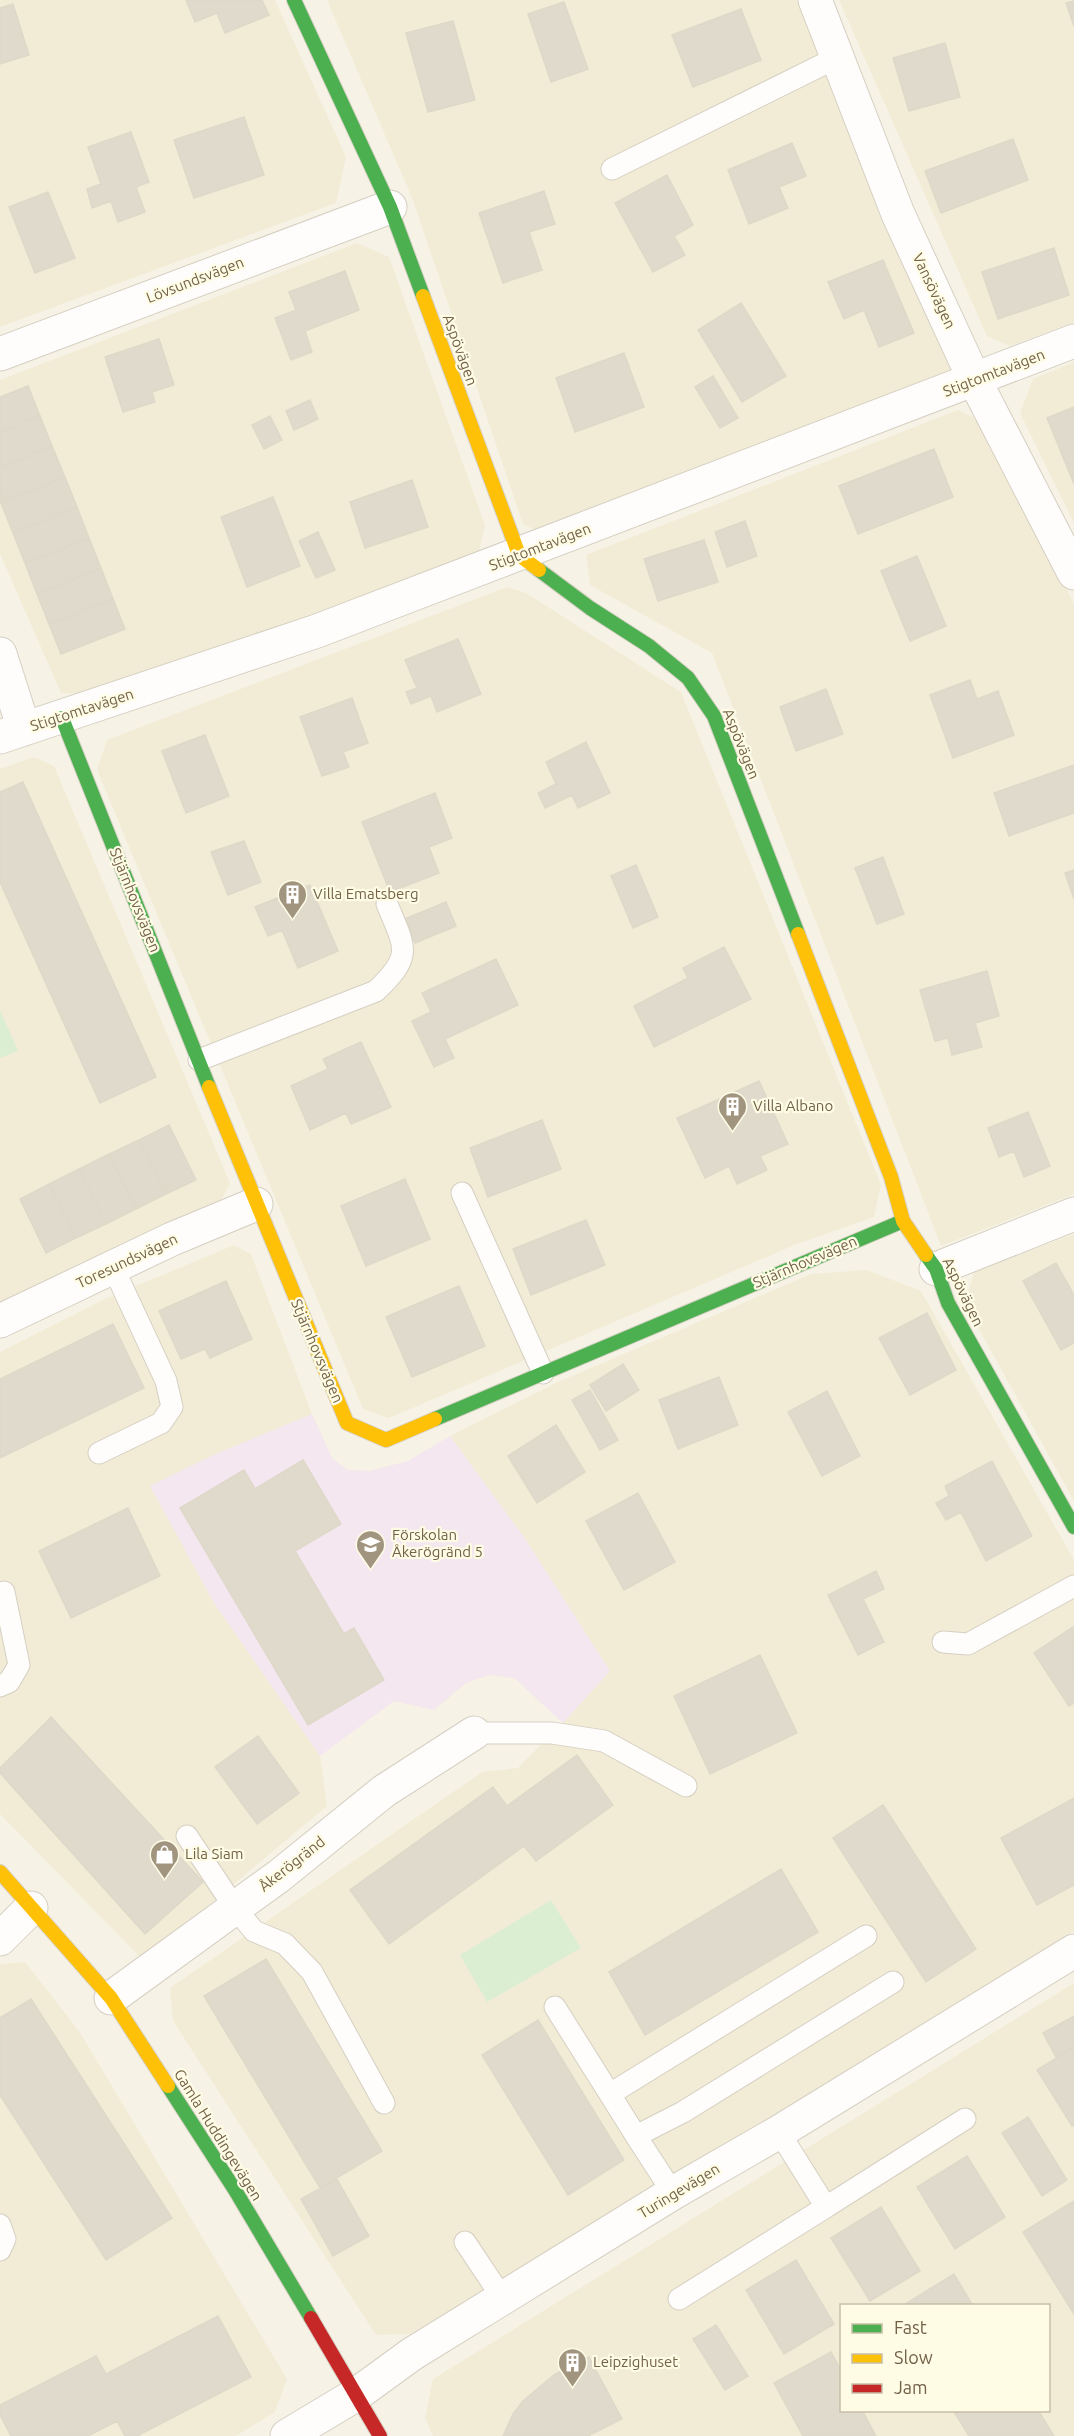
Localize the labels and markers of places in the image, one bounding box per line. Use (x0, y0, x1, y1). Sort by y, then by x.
building icon: Villa Ematsberg (276, 878, 308, 920)
place label: Villa Ematsberg (313, 885, 419, 902)
building icon: Villa Albano (716, 1090, 748, 1132)
place label: Villa Albano (753, 1097, 833, 1114)
place label: Förskolan Åkerögränd 5 (392, 1526, 483, 1560)
school or university icon: Förskolan Åkerögränd 5 (355, 1528, 387, 1570)
shop icon: Lila Siam (148, 1838, 180, 1880)
place label: Lila Siam (185, 1845, 244, 1862)
building icon: Leipzighuset (556, 2346, 588, 2388)
place label: Leipzighuset (593, 2353, 678, 2370)

